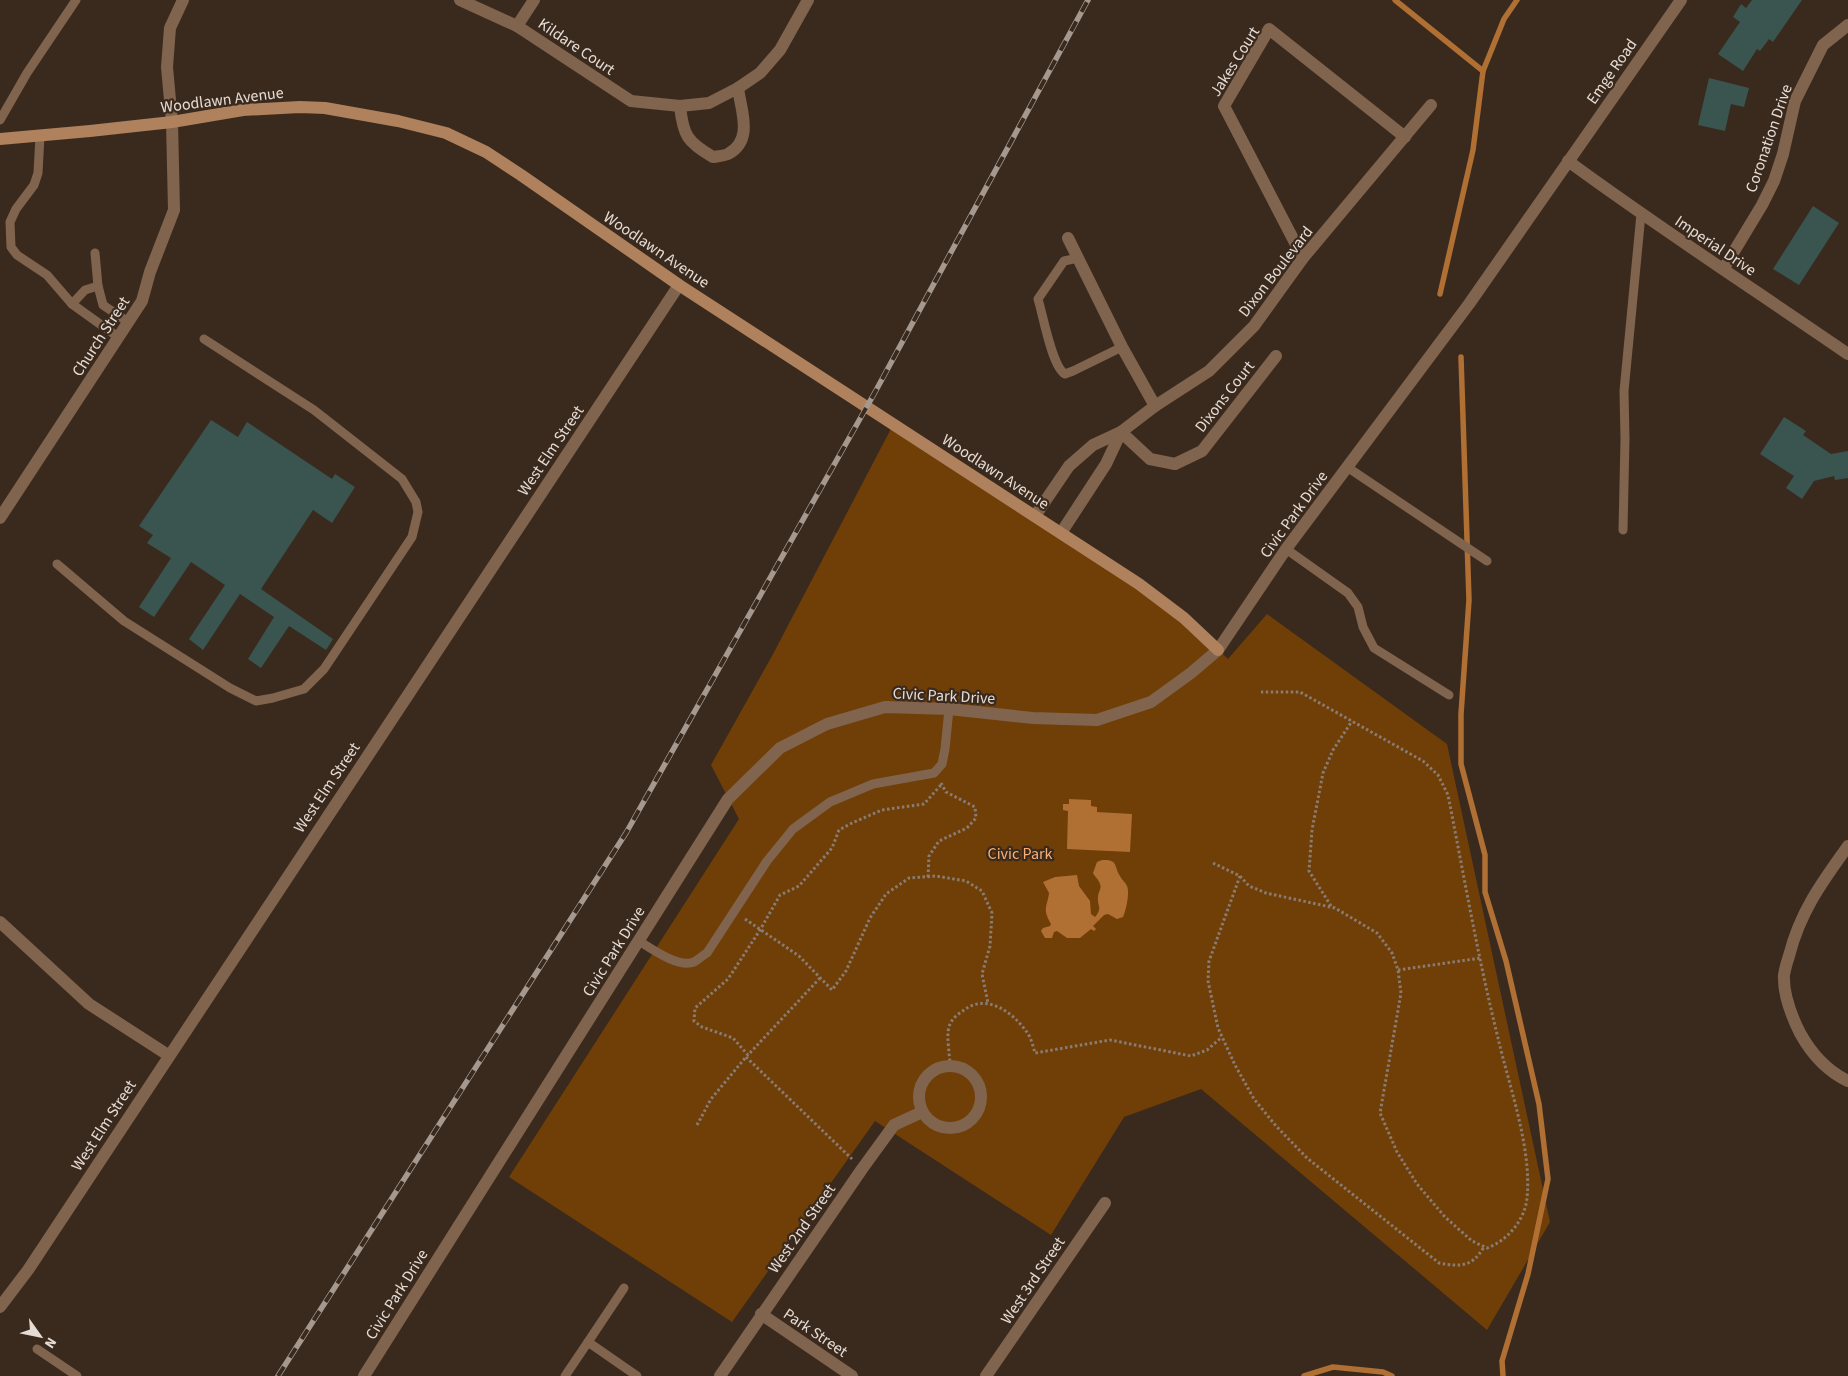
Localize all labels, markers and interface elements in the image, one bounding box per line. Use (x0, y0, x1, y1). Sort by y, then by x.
street label: Kildare Court (534, 13, 620, 81)
street label: Jakes Court (1205, 22, 1265, 101)
street label: Emge Road (1581, 35, 1642, 109)
street label: Coronation Drive (1740, 81, 1798, 195)
street label: Woodlawn Avenue (159, 82, 285, 118)
street label: Woodlawn Avenue (599, 206, 714, 294)
street label: Imperial Drive (1670, 210, 1761, 281)
street label: Dixon Boulevard (1233, 222, 1318, 322)
street label: Church Street (67, 292, 135, 381)
street label: Dixons Court (1190, 356, 1260, 437)
street label: West Elm Street (512, 401, 590, 500)
street label: Woodlawn Avenue (938, 429, 1053, 515)
street label: Civic Park Drive (1255, 467, 1333, 563)
street label: Civic Park Drive (892, 682, 996, 710)
street label: West Elm Street (288, 738, 366, 837)
park label: Civic Park (988, 843, 1053, 865)
street label: Civic Park Drive (577, 902, 650, 1001)
street label: West Elm Street (66, 1075, 142, 1175)
street label: West 2nd Street (763, 1179, 841, 1278)
street label: West 3rd Street (995, 1232, 1071, 1329)
street label: Civic Park Drive (360, 1245, 433, 1344)
street label: Park Street (779, 1303, 852, 1363)
north arrow (15, 1311, 65, 1361)
text: N (39, 1333, 61, 1352)

